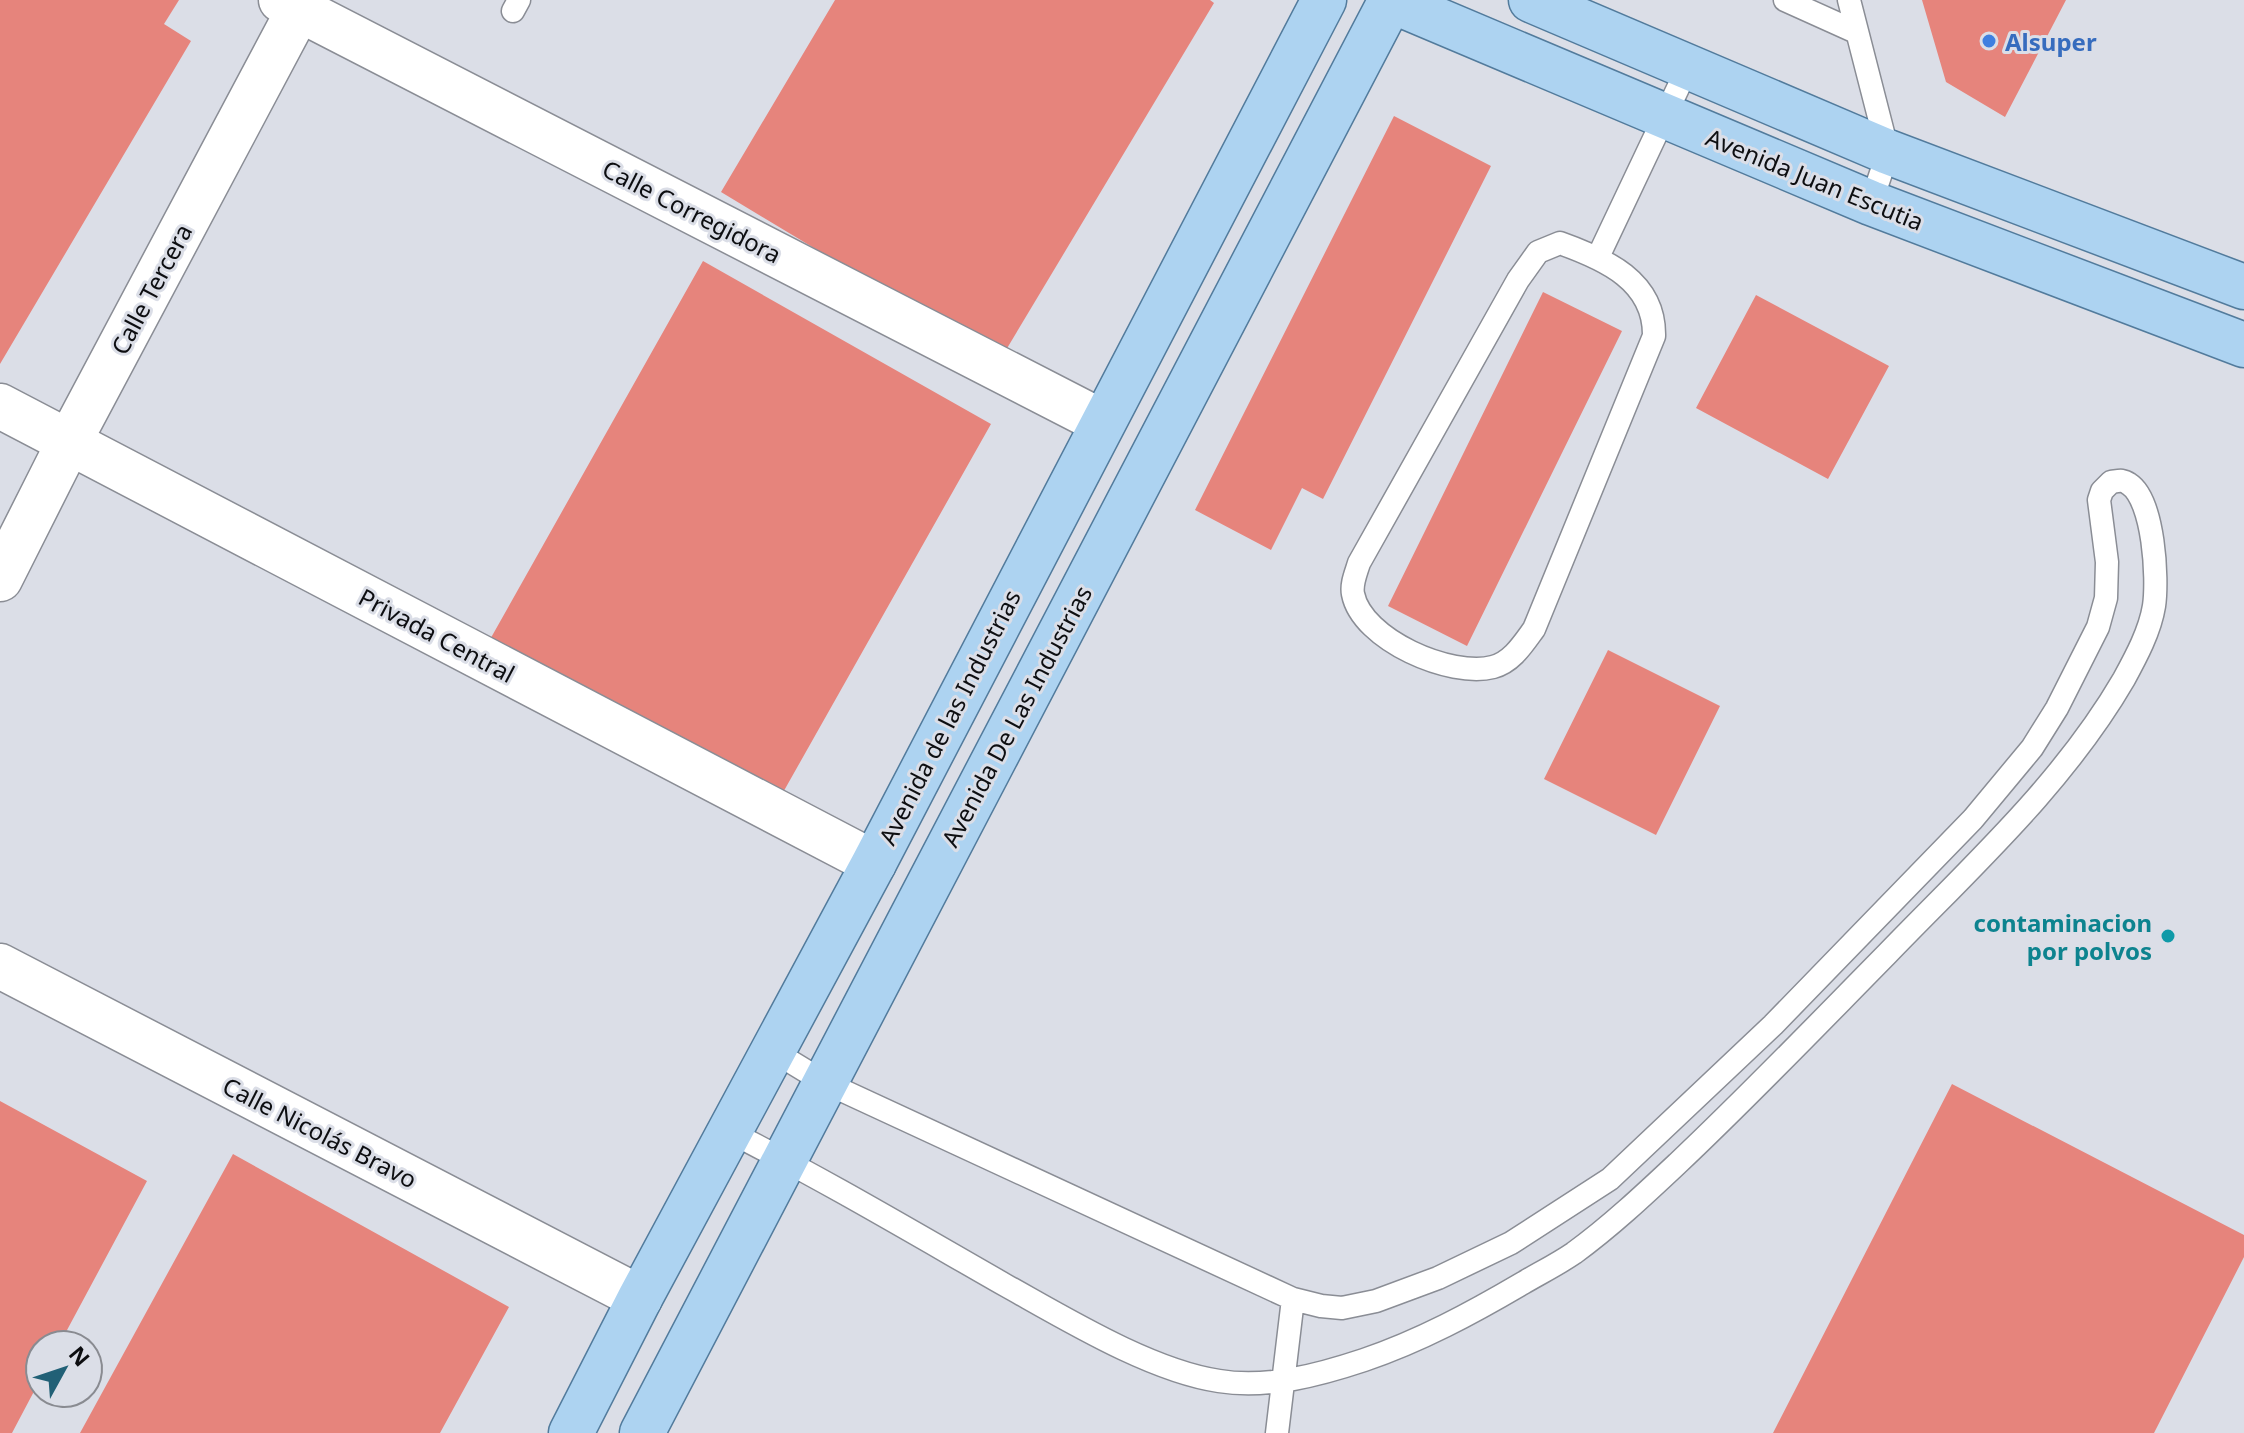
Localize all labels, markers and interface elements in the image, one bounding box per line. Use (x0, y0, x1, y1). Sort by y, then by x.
place label: Alsuper (2005, 25, 2097, 58)
marker: Alsuper (1980, 32, 1998, 50)
street label: Avenida Juan Escutia (1701, 120, 1929, 238)
street label: Calle Corregidora (597, 152, 787, 270)
street label: Calle Tercera (103, 218, 199, 360)
street label: Privada Central (353, 580, 521, 690)
street label: Avenida De Las Industrias (933, 580, 1099, 852)
street label: Avenida de las Industrias (870, 584, 1028, 850)
place label: contaminacion por polvos (1974, 906, 2152, 967)
marker: contaminacion por polvos (2159, 927, 2177, 945)
street label: Calle Nicolás Bravo (217, 1069, 423, 1195)
north arrow (24, 1329, 104, 1409)
text: N (63, 1339, 97, 1372)

